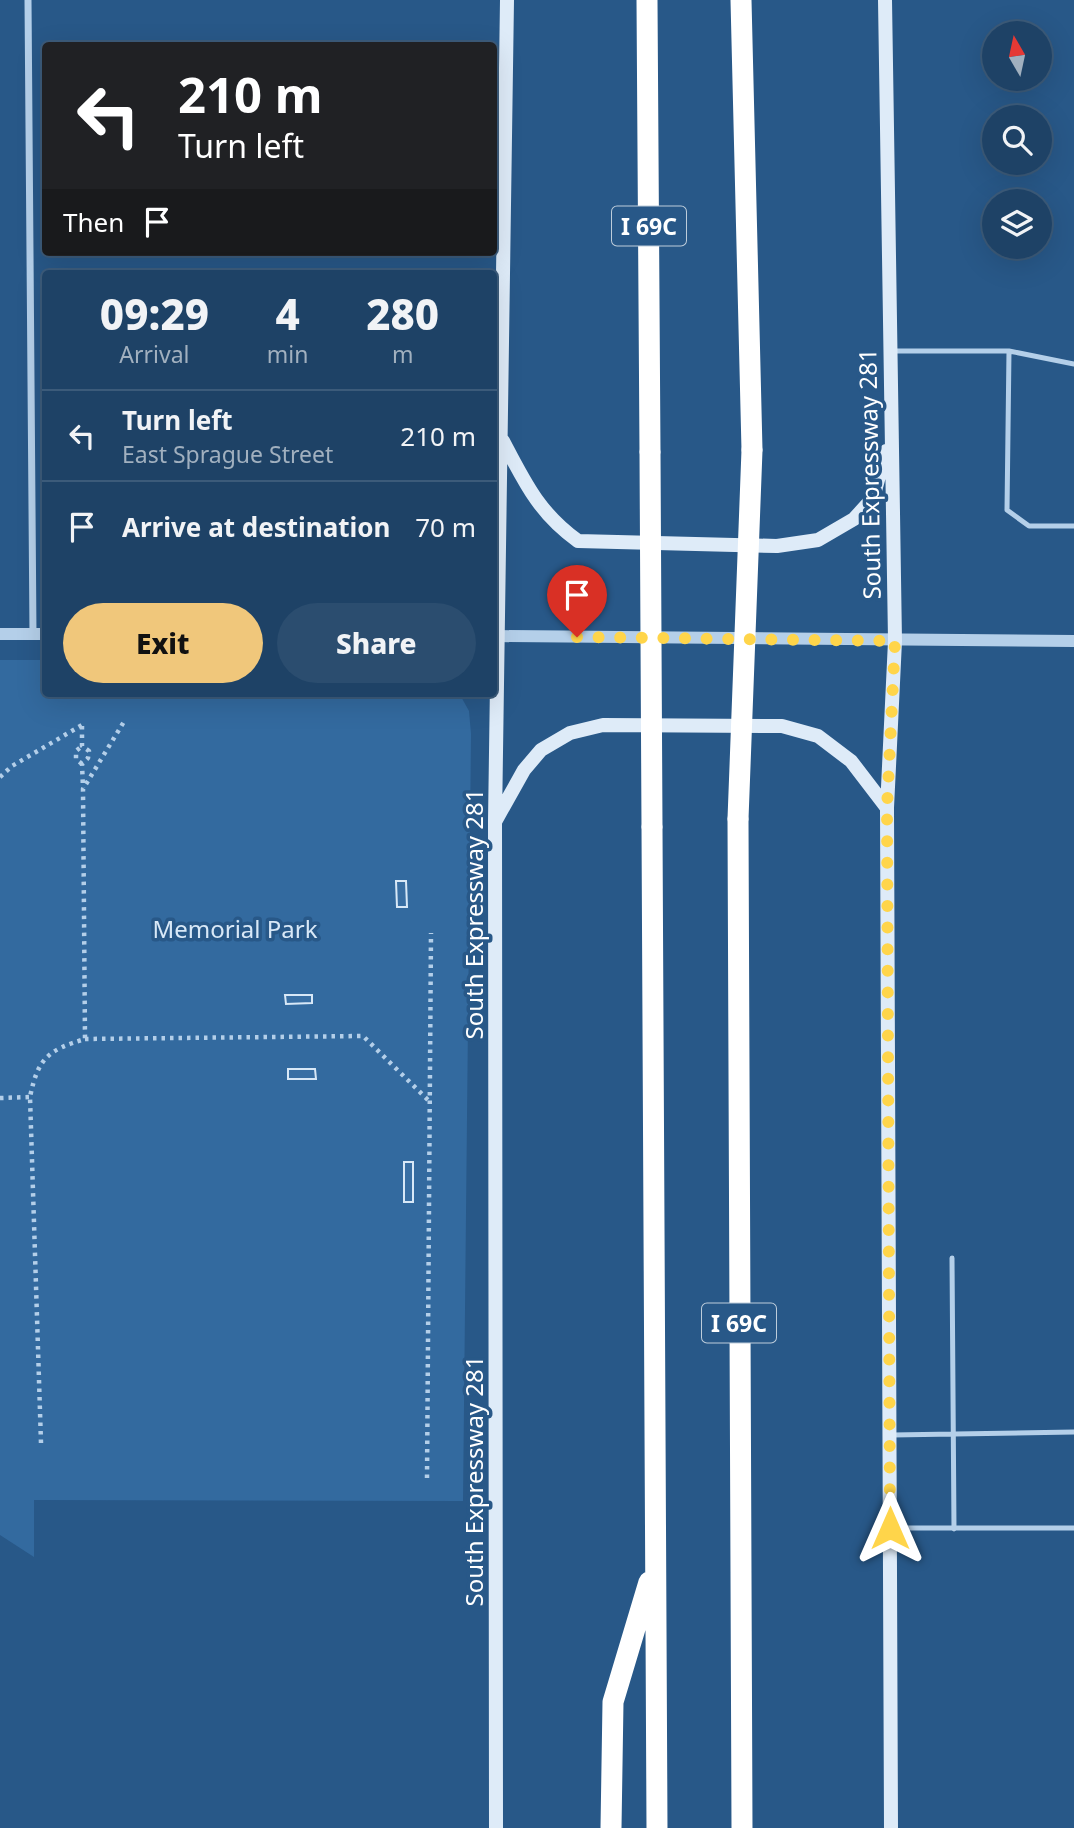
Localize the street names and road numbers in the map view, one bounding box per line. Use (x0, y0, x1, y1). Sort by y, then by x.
road number: I 69C (612, 206, 686, 246)
street label: South Expressway 281 (850, 348, 888, 600)
street label: South Expressway 281 (457, 788, 490, 1040)
road number: I 69C (702, 1304, 776, 1342)
street label: South Expressway 281 (457, 1355, 490, 1607)

